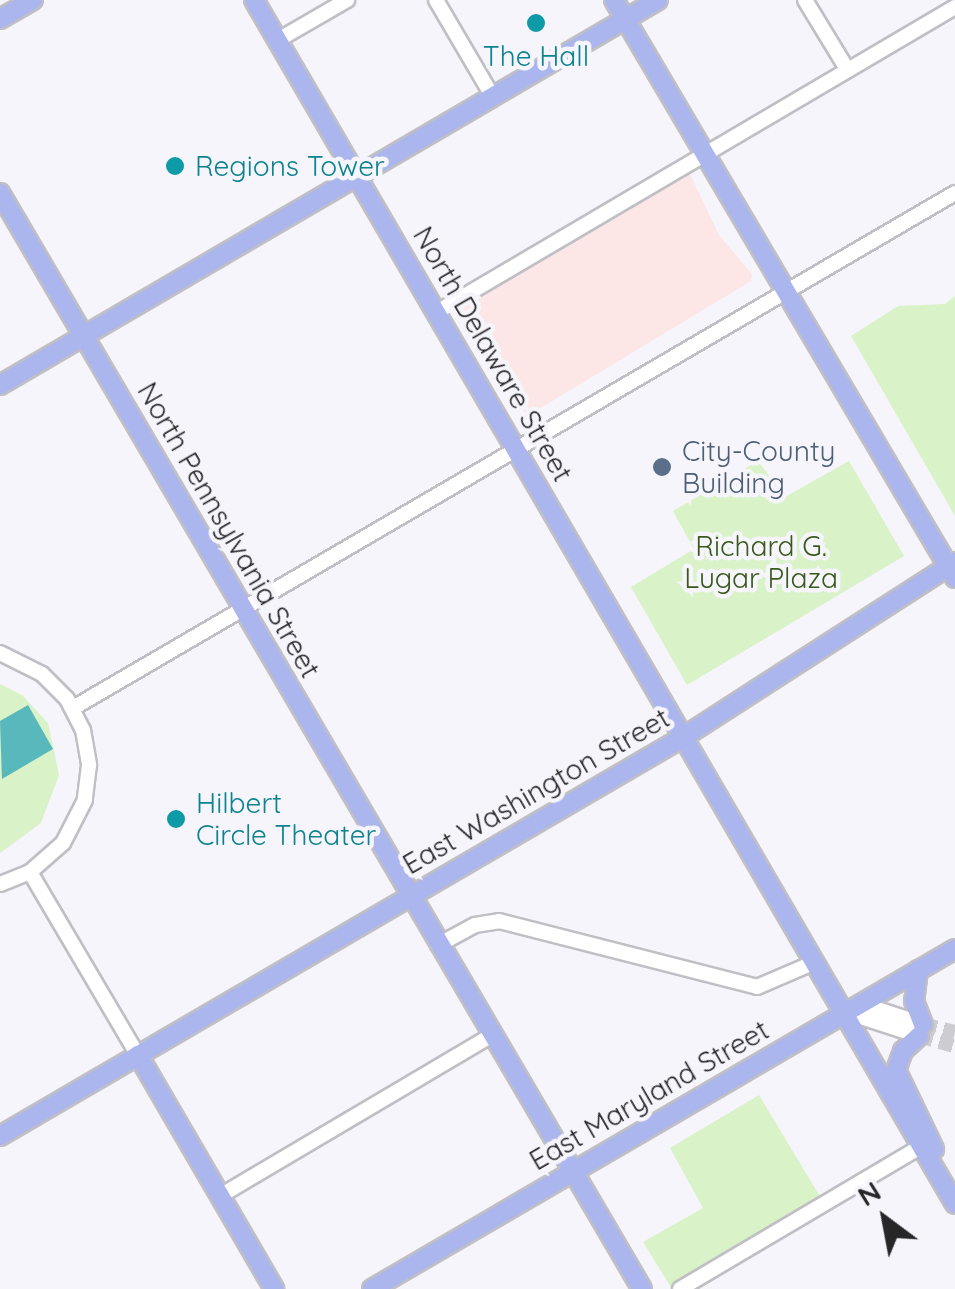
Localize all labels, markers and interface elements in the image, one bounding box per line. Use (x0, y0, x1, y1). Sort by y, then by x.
marker: The Hall (525, 12, 547, 34)
place label: The Hall (483, 39, 589, 73)
place label: Regions Tower (195, 149, 385, 183)
marker: Regions Tower (164, 155, 186, 177)
street label: North Delaware Street (406, 221, 580, 487)
street label: North Pennsylvania Street (131, 376, 327, 684)
place label: City-County Building (682, 434, 835, 500)
marker: City-County Building (651, 456, 673, 478)
park label: Richard G. Lugar Plaza (684, 529, 838, 595)
street label: East Washington Street (397, 701, 675, 881)
place label: Hilbert Circle Theater (196, 786, 376, 852)
marker: Hilbert Circle Theater (165, 808, 187, 830)
street label: East Maryland Street (523, 1013, 775, 1177)
north arrow (835, 1169, 935, 1269)
text: N (851, 1173, 887, 1213)

